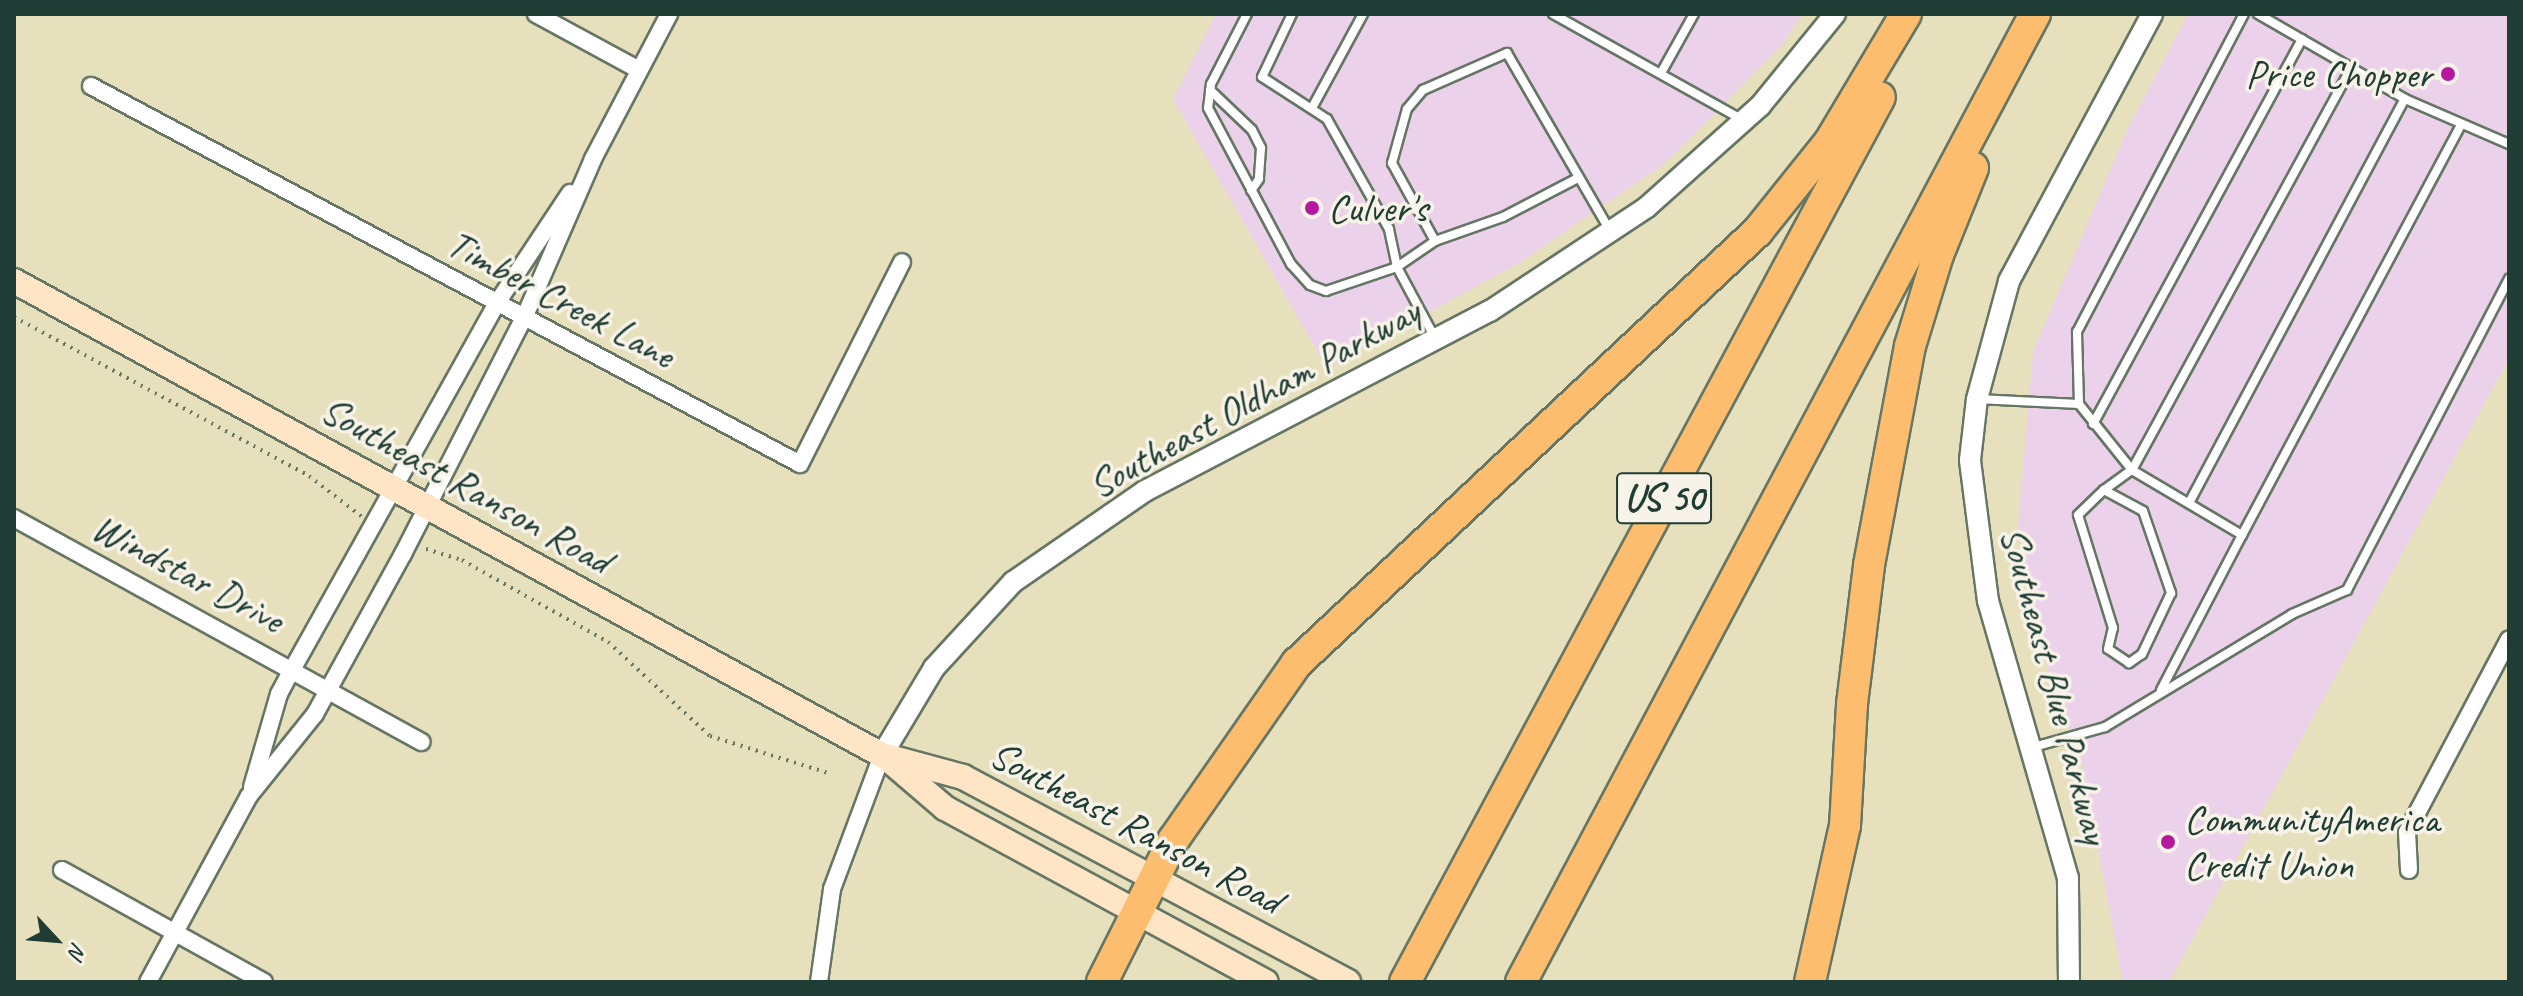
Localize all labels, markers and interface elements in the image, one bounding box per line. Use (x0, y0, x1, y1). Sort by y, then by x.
place label: Price Chopper (2245, 50, 2432, 98)
marker: Price Chopper (2439, 65, 2457, 83)
place label: Culver's (1328, 184, 1427, 232)
marker: Culver's (1303, 199, 1321, 217)
street label: Timber Creek Lane (439, 219, 683, 379)
street label: Southeast Oldham Parkway (1080, 287, 1428, 509)
street label: Southeast Ranson Road (312, 385, 620, 585)
road number: US 50 (1616, 464, 1712, 532)
street label: Windstar Drive (84, 503, 292, 643)
street label: Southeast Blue Parkway (1990, 522, 2120, 848)
street label: Southeast Ranson Road (981, 729, 1291, 925)
place label: CommunityAmerica Credit Union (2184, 795, 2439, 889)
marker: CommunityAmerica Credit Union (2159, 833, 2177, 851)
north arrow (16, 900, 96, 980)
text: N (62, 938, 93, 963)

